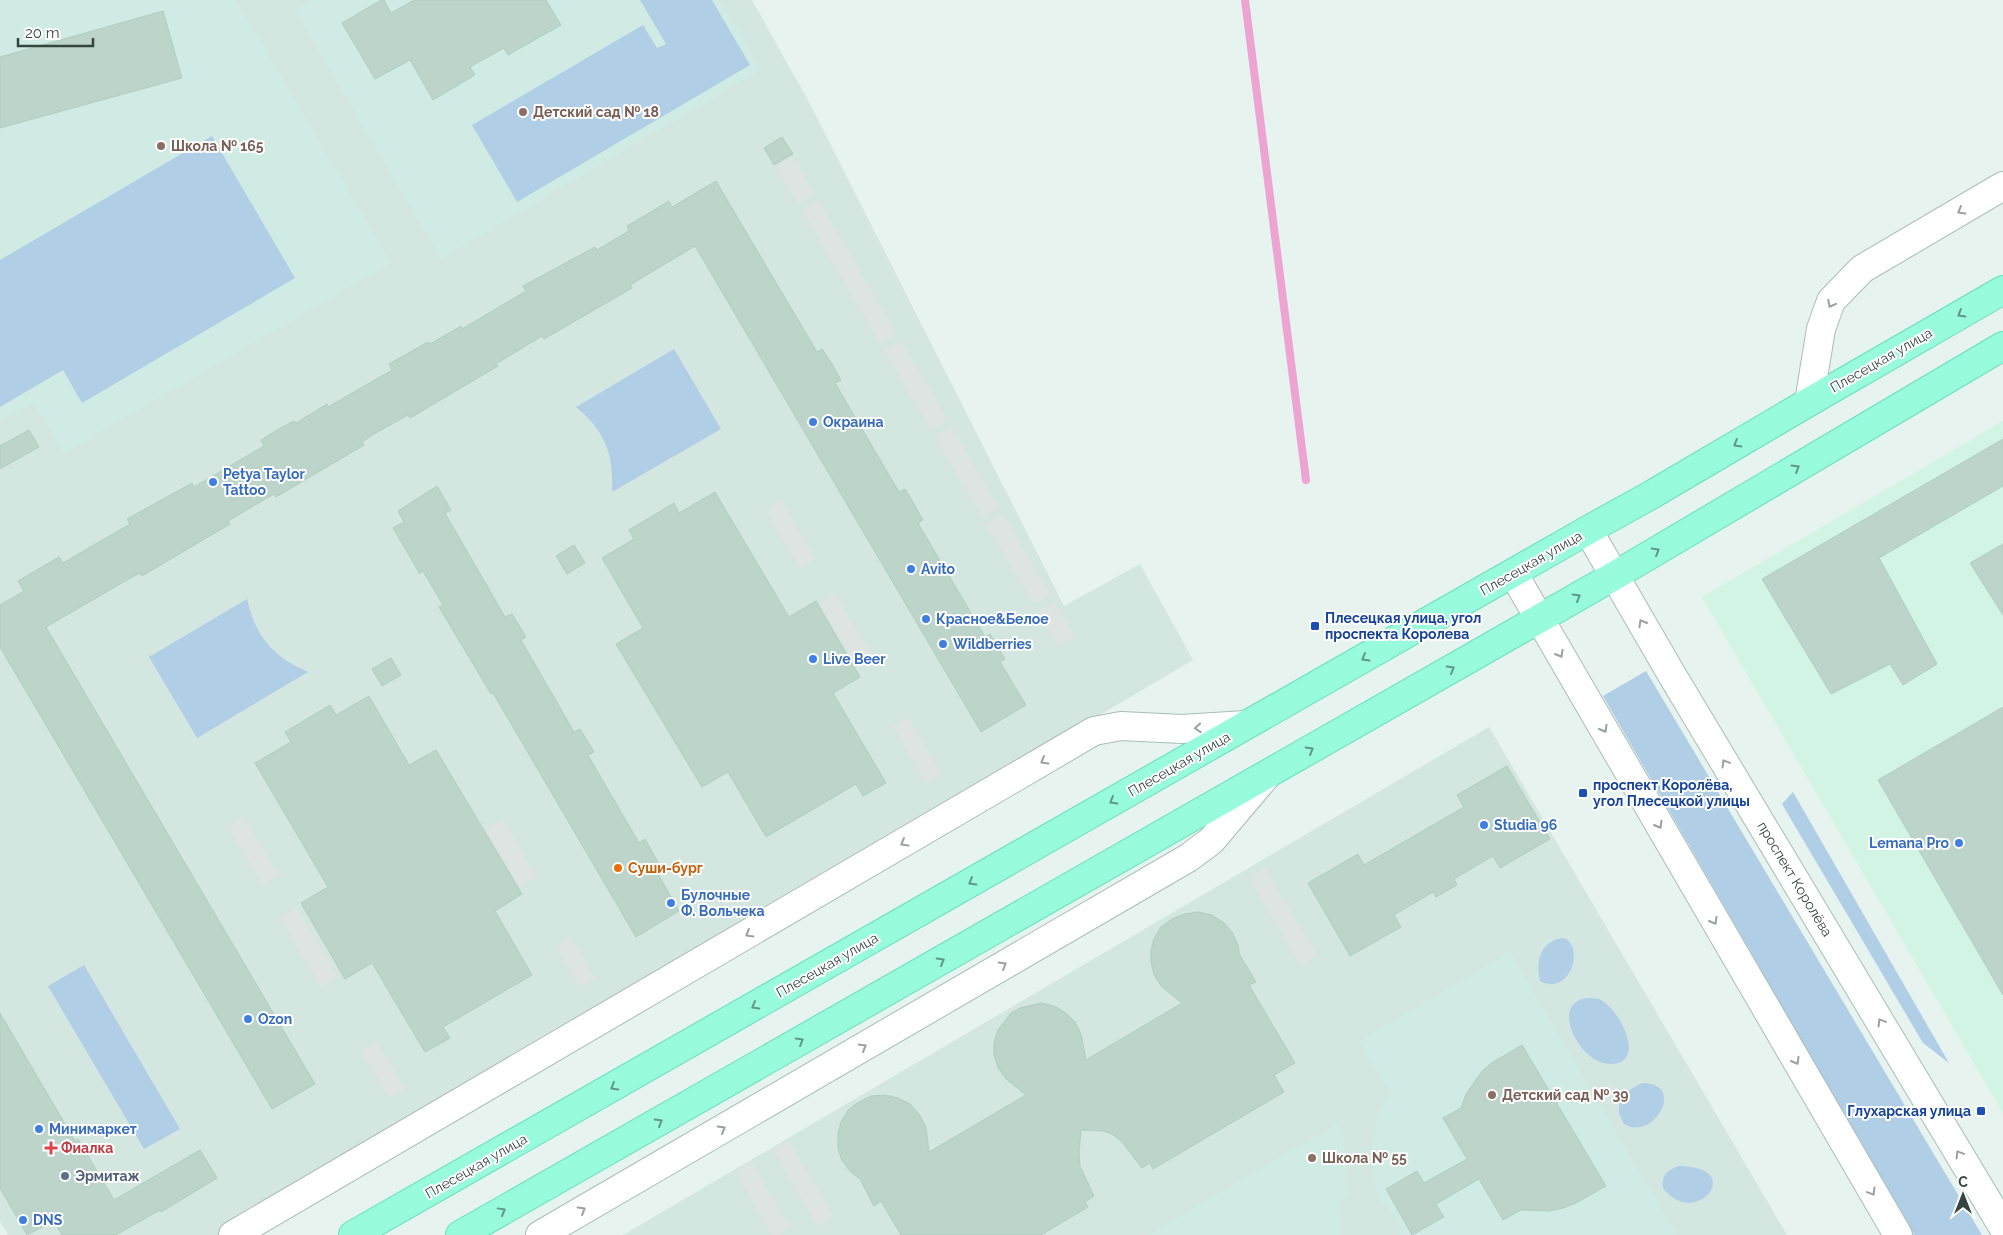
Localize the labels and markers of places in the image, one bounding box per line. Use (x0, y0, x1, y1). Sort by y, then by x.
place label: Детский сад № 18 (533, 104, 659, 120)
marker: Детский сад № 18 (517, 106, 529, 118)
place label: Школа № 165 (171, 138, 264, 154)
marker: Школа № 165 (155, 140, 167, 152)
place label: Окраина (823, 414, 883, 430)
marker: Окраина (807, 416, 819, 428)
place label: Petya Taylor Tattoo (223, 466, 306, 498)
marker: Petya Taylor Tattoo (207, 476, 219, 488)
place label: Avito (921, 561, 956, 577)
marker: Avito (905, 563, 917, 575)
place label: Плесецкая улица, угол проспекта Королева (1325, 610, 1481, 642)
place label: Красное&Белое (936, 611, 1049, 627)
marker: Красное&Белое (920, 613, 932, 625)
marker: Плесецкая улица, угол проспекта Королева (1309, 620, 1321, 632)
place label: Wildberries (953, 636, 1032, 652)
marker: Wildberries (937, 638, 949, 650)
place label: Live Beer (823, 651, 886, 667)
marker: Live Beer (807, 653, 819, 665)
place label: проспект Королёва, угол Плесецкой улицы (1593, 777, 1750, 809)
marker: проспект Королёва, угол Плесецкой улицы (1577, 787, 1589, 799)
place label: Studia 96 (1494, 817, 1557, 833)
marker: Studia 96 (1478, 819, 1490, 831)
place label: Lemana Pro (1869, 835, 1950, 851)
marker: Lemana Pro (1953, 837, 1965, 849)
place label: Суши-бург (628, 860, 703, 876)
marker: Суши-бург (612, 862, 624, 874)
place label: Булочные Ф. Вольчека (681, 887, 765, 919)
marker: Булочные Ф. Вольчека (665, 897, 677, 909)
place label: Ozon (258, 1011, 292, 1027)
marker: Ozon (242, 1013, 254, 1025)
place label: Детский сад № 39 (1502, 1087, 1629, 1103)
marker: Детский сад № 39 (1486, 1089, 1498, 1101)
place label: Глухарская улица (1847, 1103, 1971, 1119)
marker: Глухарская улица (1975, 1105, 1987, 1117)
place label: Минимаркет (49, 1121, 137, 1137)
marker: Минимаркет (33, 1123, 45, 1135)
place label: Фиалка (61, 1140, 113, 1156)
marker: Фиалка (45, 1142, 57, 1154)
place label: Школа № 55 (1322, 1150, 1407, 1166)
marker: Школа № 55 (1306, 1152, 1318, 1164)
place label: Эрмитаж (75, 1168, 140, 1184)
marker: Эрмитаж (59, 1170, 71, 1182)
place label: DNS (33, 1212, 63, 1228)
marker: DNS (17, 1214, 29, 1226)

